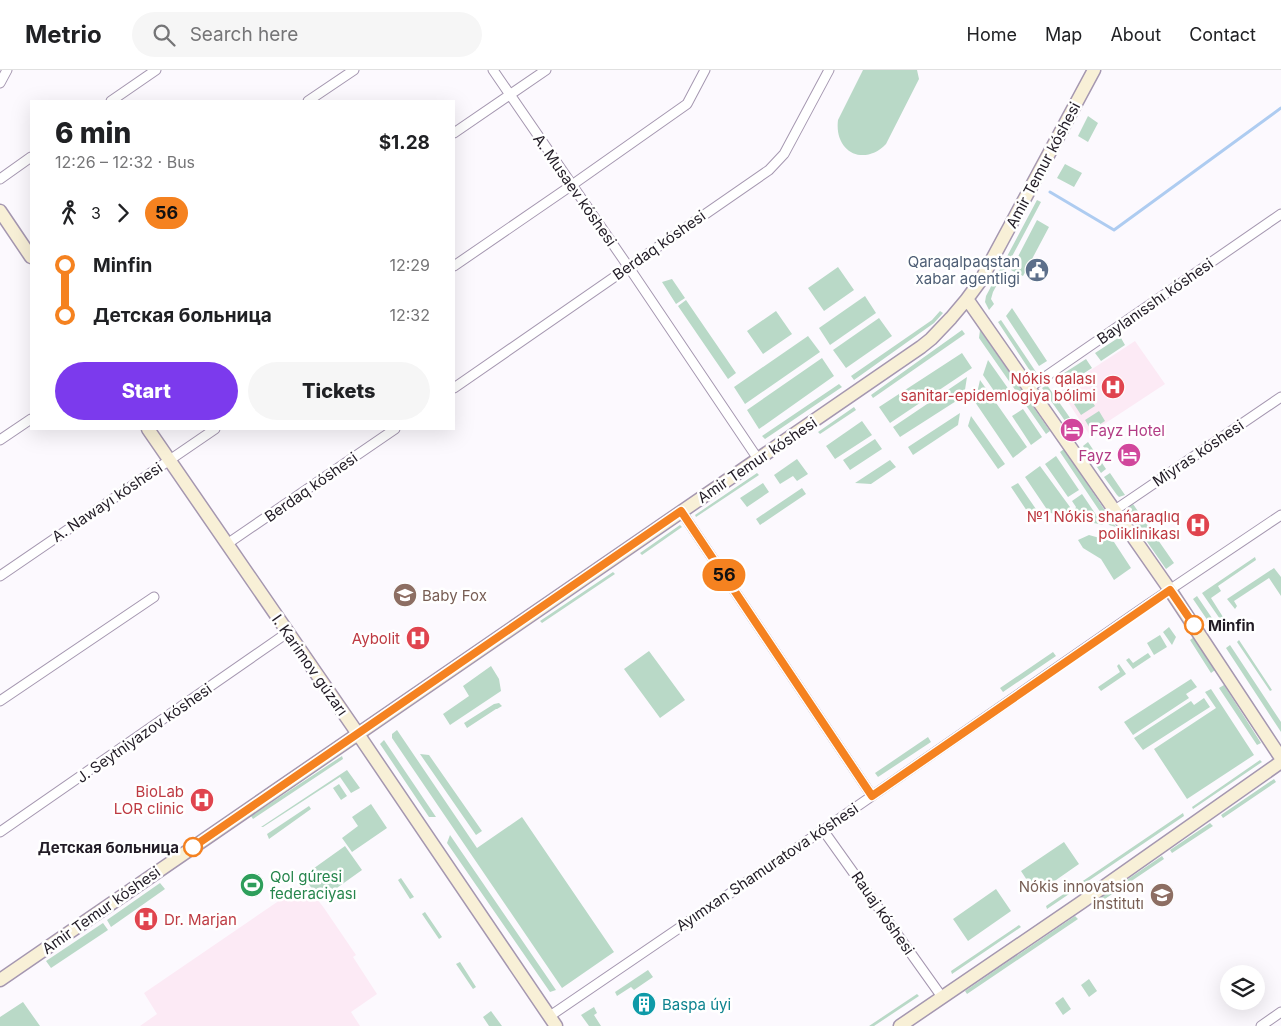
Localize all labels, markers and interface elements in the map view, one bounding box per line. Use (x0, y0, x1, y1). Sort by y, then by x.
search box (132, 12, 482, 57)
text: Metrio (25, 20, 102, 49)
icon: search (150, 21, 178, 49)
text: Search here (190, 23, 298, 46)
text: Home (967, 24, 1017, 45)
text: Map (1045, 24, 1082, 45)
text: About (1110, 24, 1161, 45)
text: Contact (1189, 24, 1256, 45)
street label: Amir Temur kóshesi (1002, 99, 1084, 231)
text: 6 min (55, 116, 131, 150)
street label: A. Musaev kóshesi (529, 130, 621, 250)
text: $1.28 (379, 131, 430, 154)
text: 12:26 – 12:32 · Bus (55, 152, 195, 172)
icon: walk (55, 199, 83, 227)
icon: forward (109, 199, 137, 227)
text: 56 (155, 202, 178, 223)
text: 3 (91, 203, 101, 223)
street label: Berdaq kóshesi (609, 206, 709, 284)
place label: Qaraqalpaqstan xabar agentligi (908, 252, 1020, 288)
text: Minfin (93, 254, 152, 277)
street label: Baylanısshı kóshesi (1093, 254, 1217, 348)
text: 12:29 (389, 255, 430, 275)
public building icon: Qaraqalpaqstan xabar agentligi (1024, 257, 1050, 283)
text: Детская больница (93, 304, 272, 327)
text: 12:32 (389, 305, 430, 325)
button: Start (55, 362, 238, 420)
button: Tickets (248, 362, 430, 420)
place label: Nókis qalası sanitar-epidemlogiya bólimi (901, 369, 1096, 405)
hospital icon: Nókis qalası sanitar-epidemlogiya bólimi (1100, 374, 1126, 400)
street label: Amir Temur kóshesi (694, 413, 820, 507)
street label: Miyras kóshesi (1149, 416, 1247, 490)
hotel icon: Fayz Hotel (1059, 417, 1085, 443)
place label: Fayz Hotel (1090, 421, 1165, 440)
hotel icon: Fayz (1116, 442, 1142, 468)
place label: Fayz (1079, 446, 1112, 465)
street label: Berdaq kóshesi (261, 448, 361, 526)
street label: A. Nawayı kóshesi (48, 458, 166, 546)
place label: №1 Nókis shańaraqlıq poliklinikası (1027, 507, 1180, 543)
hospital icon: №1 Nókis shańaraqlıq poliklinikası (1185, 512, 1211, 538)
line badge: 56 (702, 559, 746, 591)
text: 56 (712, 564, 736, 585)
school or university icon: Baby Fox (392, 582, 418, 608)
place label: Baby Fox (422, 586, 487, 605)
street label: I. Karimov gúzarı (268, 611, 352, 719)
marker: Minfin (1184, 615, 1204, 635)
place label: Minfin (1208, 616, 1255, 635)
hospital icon: Aybolit (405, 625, 431, 651)
place label: Aybolit (352, 629, 400, 648)
street label: J. Seytniyazov kóshesi (73, 679, 215, 787)
place label: BioLab LOR clinic (114, 782, 184, 818)
hospital icon: BioLab LOR clinic (189, 787, 215, 813)
street label: Ayımxan Shamuratova kóshesi (672, 799, 862, 935)
marker: Детская больница (183, 837, 203, 857)
place label: Детская больница (38, 838, 179, 857)
street label: Amir Temur kóshesi (38, 862, 164, 958)
place label: Qol gúresi federaciyası (270, 867, 356, 903)
street label: Rauaj kóshesi (847, 868, 919, 958)
sports icon: Qol gúresi federaciyası (239, 872, 265, 898)
place label: Nókis innovatsion institutı (1019, 877, 1144, 913)
school or university icon: Nókis innovatsion institutı (1149, 882, 1175, 908)
hospital icon: Dr. Marjan (133, 906, 159, 932)
place label: Dr. Marjan (164, 910, 237, 929)
map controls (1220, 965, 1265, 1010)
button: layers (1220, 965, 1265, 1010)
building icon: Baspa úyi (631, 991, 657, 1017)
place label: Baspa úyi (662, 995, 731, 1014)

